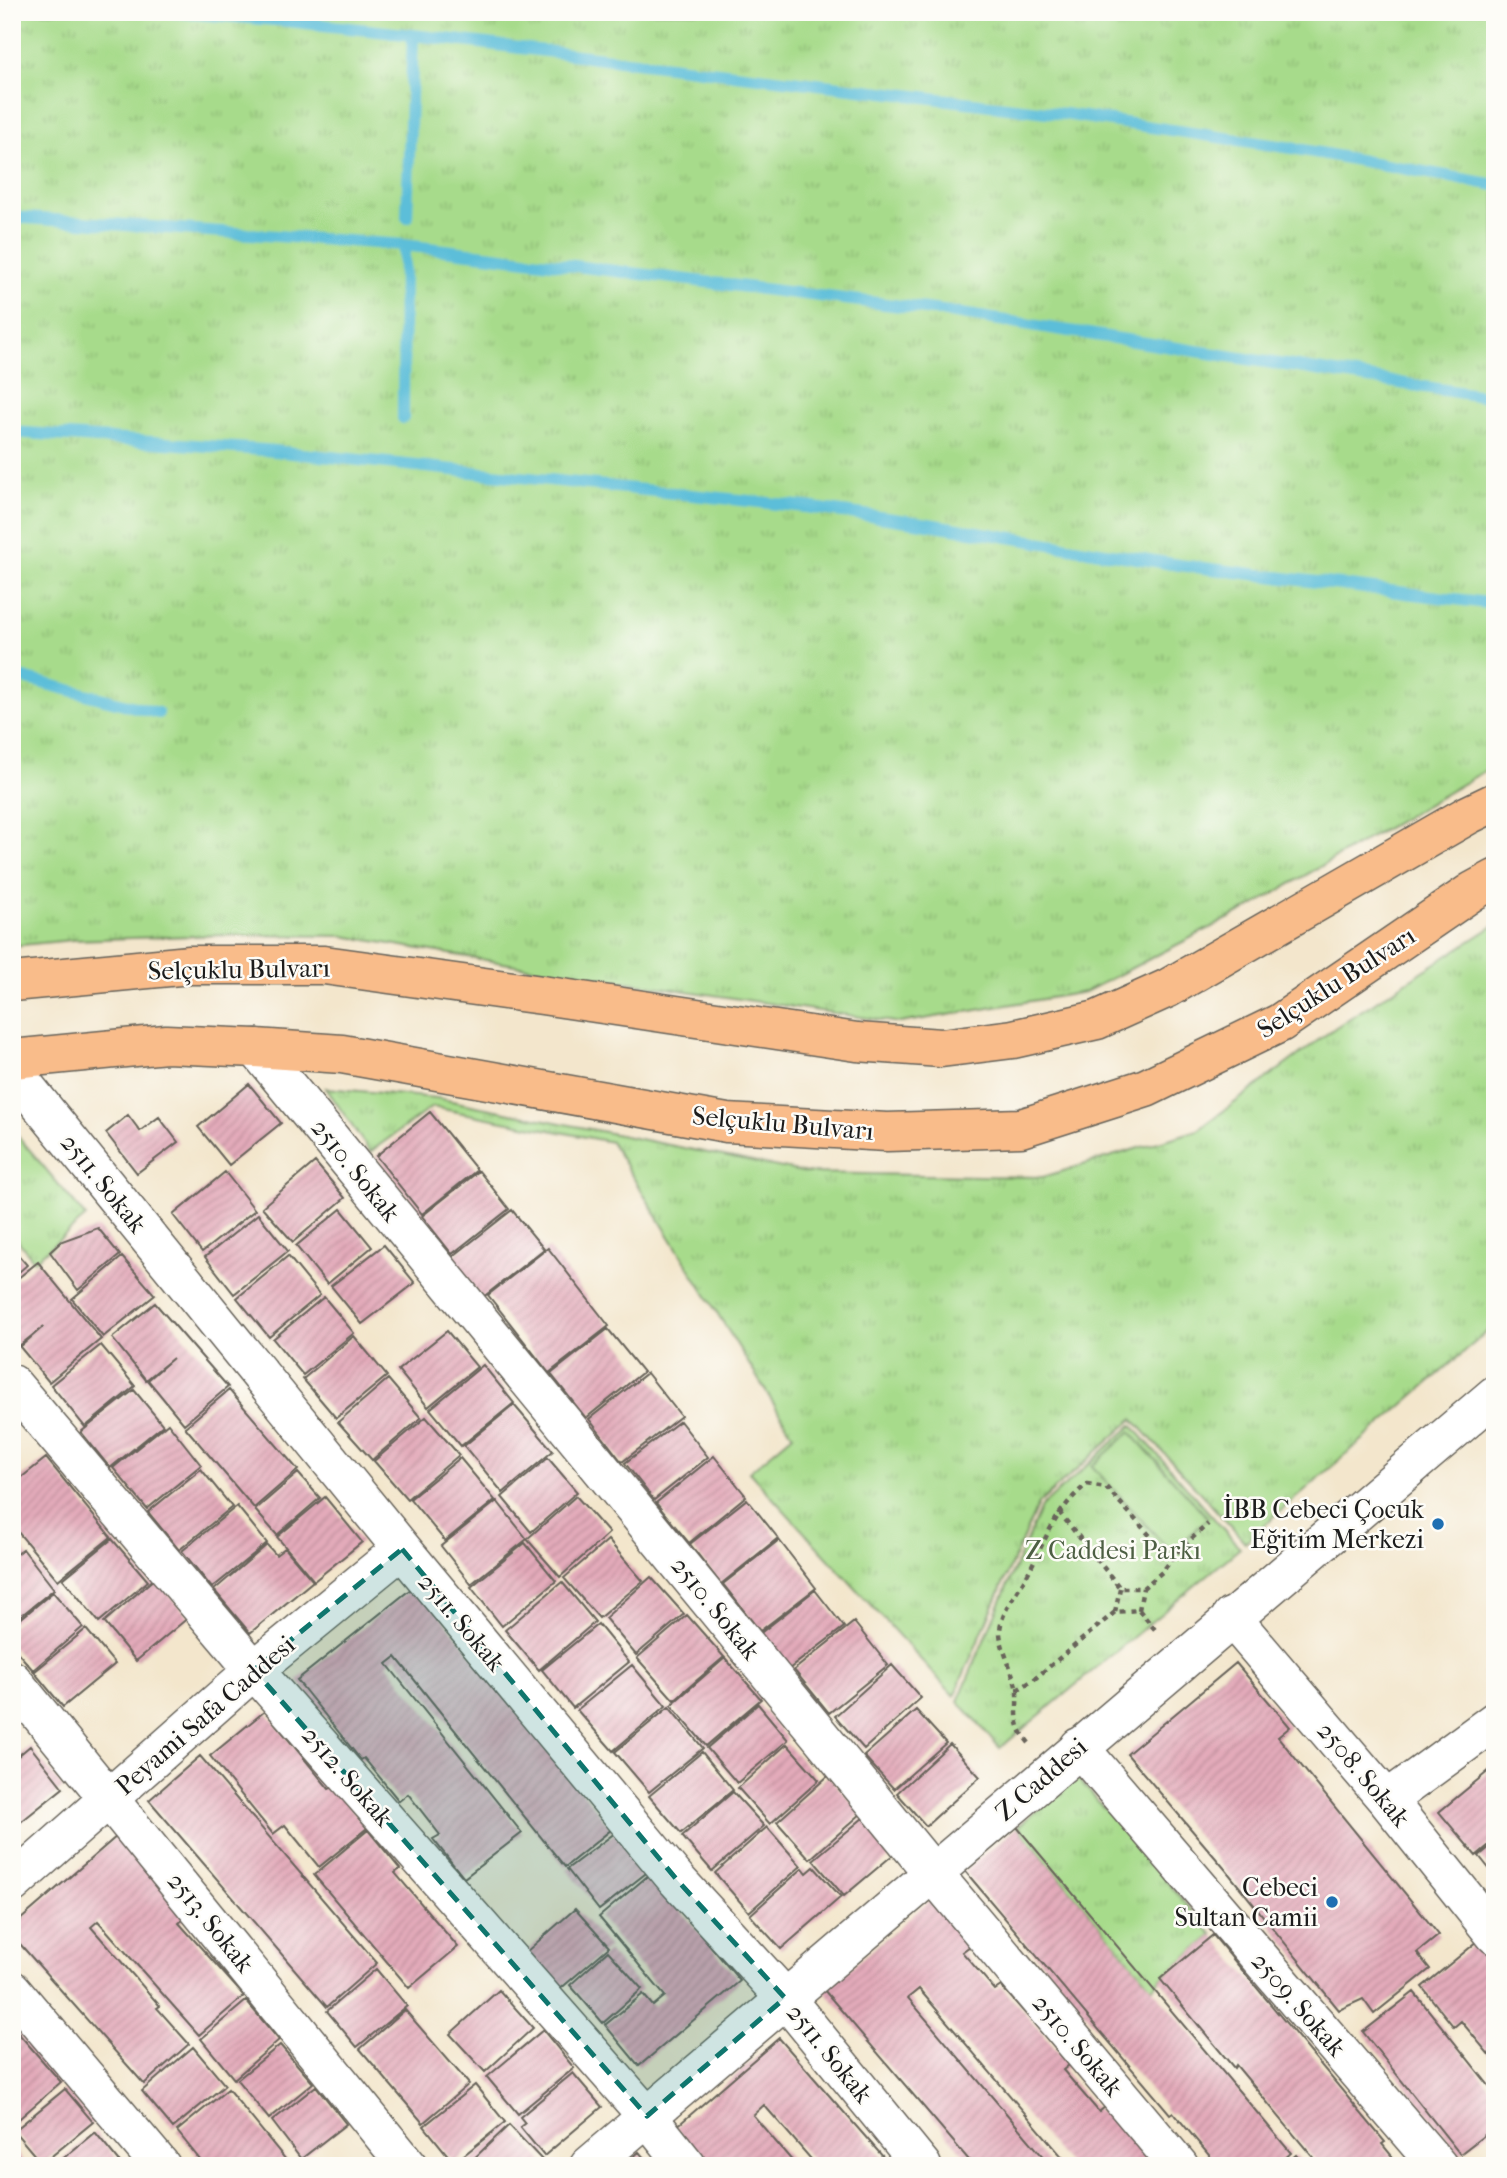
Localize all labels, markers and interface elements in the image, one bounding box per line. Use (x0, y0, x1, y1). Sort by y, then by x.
street label: Selçuklu Bulvarı (1251, 920, 1421, 1045)
street label: Selçuklu Bulvarı (148, 952, 331, 987)
street label: Selçuklu Bulvarı (691, 1100, 875, 1147)
street label: 2510. Sokak (305, 1112, 407, 1229)
street label: 2511. Sokak (54, 1127, 153, 1240)
place label: İBB Cebeci Çocuk Eğitim Merkezi (1223, 1493, 1425, 1555)
marker: İBB Cebeci Çocuk Eğitim Merkezi (1430, 1516, 1446, 1532)
park label: Z Caddesi Parkı (1025, 1535, 1201, 1566)
street label: 2510. Sokak (665, 1550, 767, 1667)
street label: 2511. Sokak (412, 1567, 512, 1678)
street label: Peyami Safa Caddesi (109, 1629, 302, 1802)
street label: 2508. Sokak (1311, 1715, 1417, 1834)
street label: 2512. Sokak (296, 1720, 400, 1833)
street label: Z Caddesi (989, 1731, 1094, 1828)
street label: 2513. Sokak (161, 1866, 261, 1979)
place label: Cebeci Sultan Camii (1174, 1872, 1318, 1933)
marker: Cebeci Sultan Camii (1324, 1894, 1340, 1910)
street label: 2509. Sokak (1245, 1946, 1353, 2063)
street label: 2510. Sokak (1026, 1988, 1130, 2103)
street label: 2511. Sokak (780, 1997, 879, 2110)

